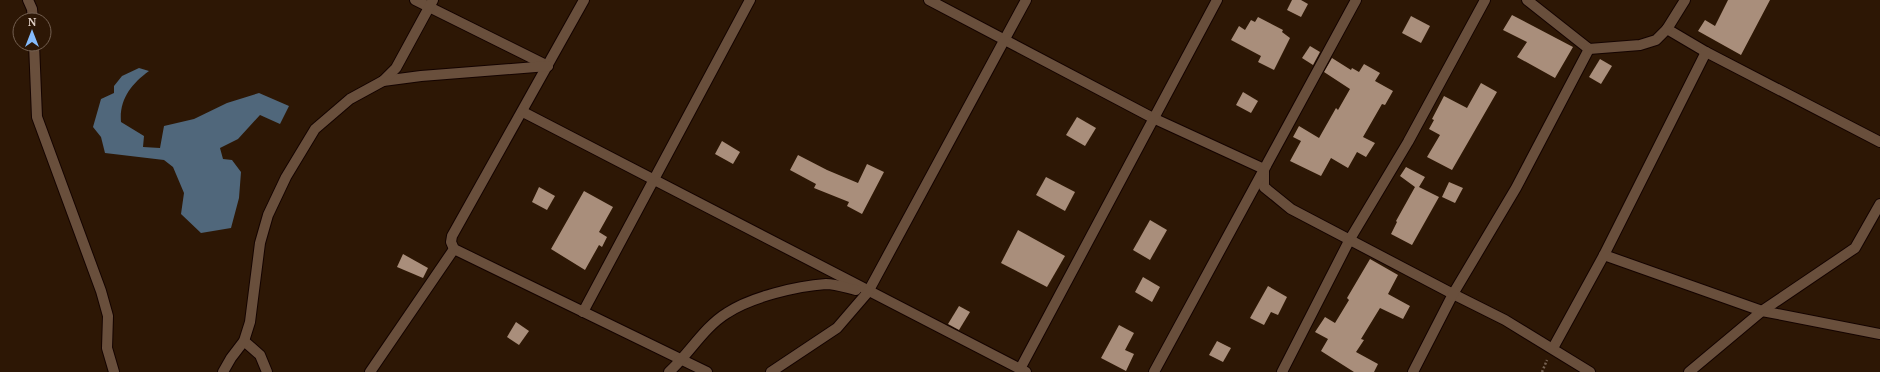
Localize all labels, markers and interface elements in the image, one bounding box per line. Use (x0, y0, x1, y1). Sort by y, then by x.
north arrow (12, 12, 52, 52)
text: N (28, 14, 37, 29)

